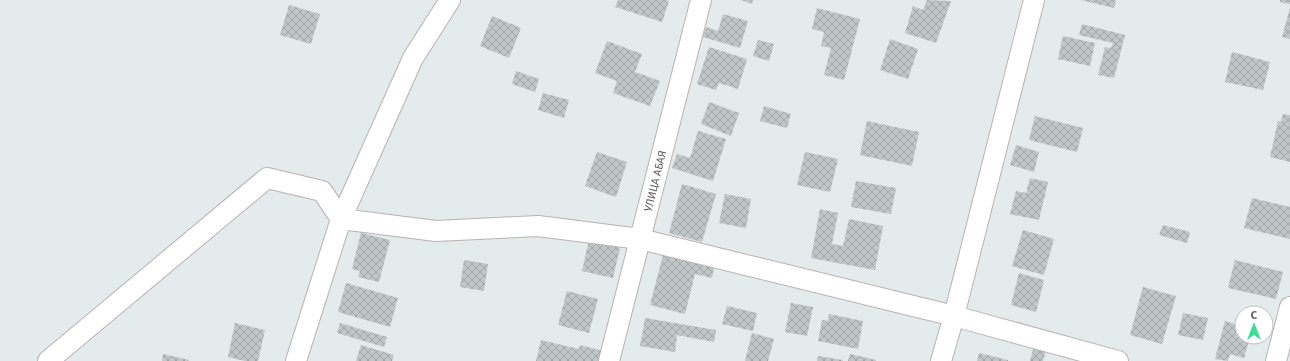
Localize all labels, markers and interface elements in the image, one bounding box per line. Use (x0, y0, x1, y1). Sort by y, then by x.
street label: УЛИЦА АБАЯ (642, 149, 669, 213)
north arrow (1234, 305, 1274, 345)
text: С (1251, 309, 1258, 322)

